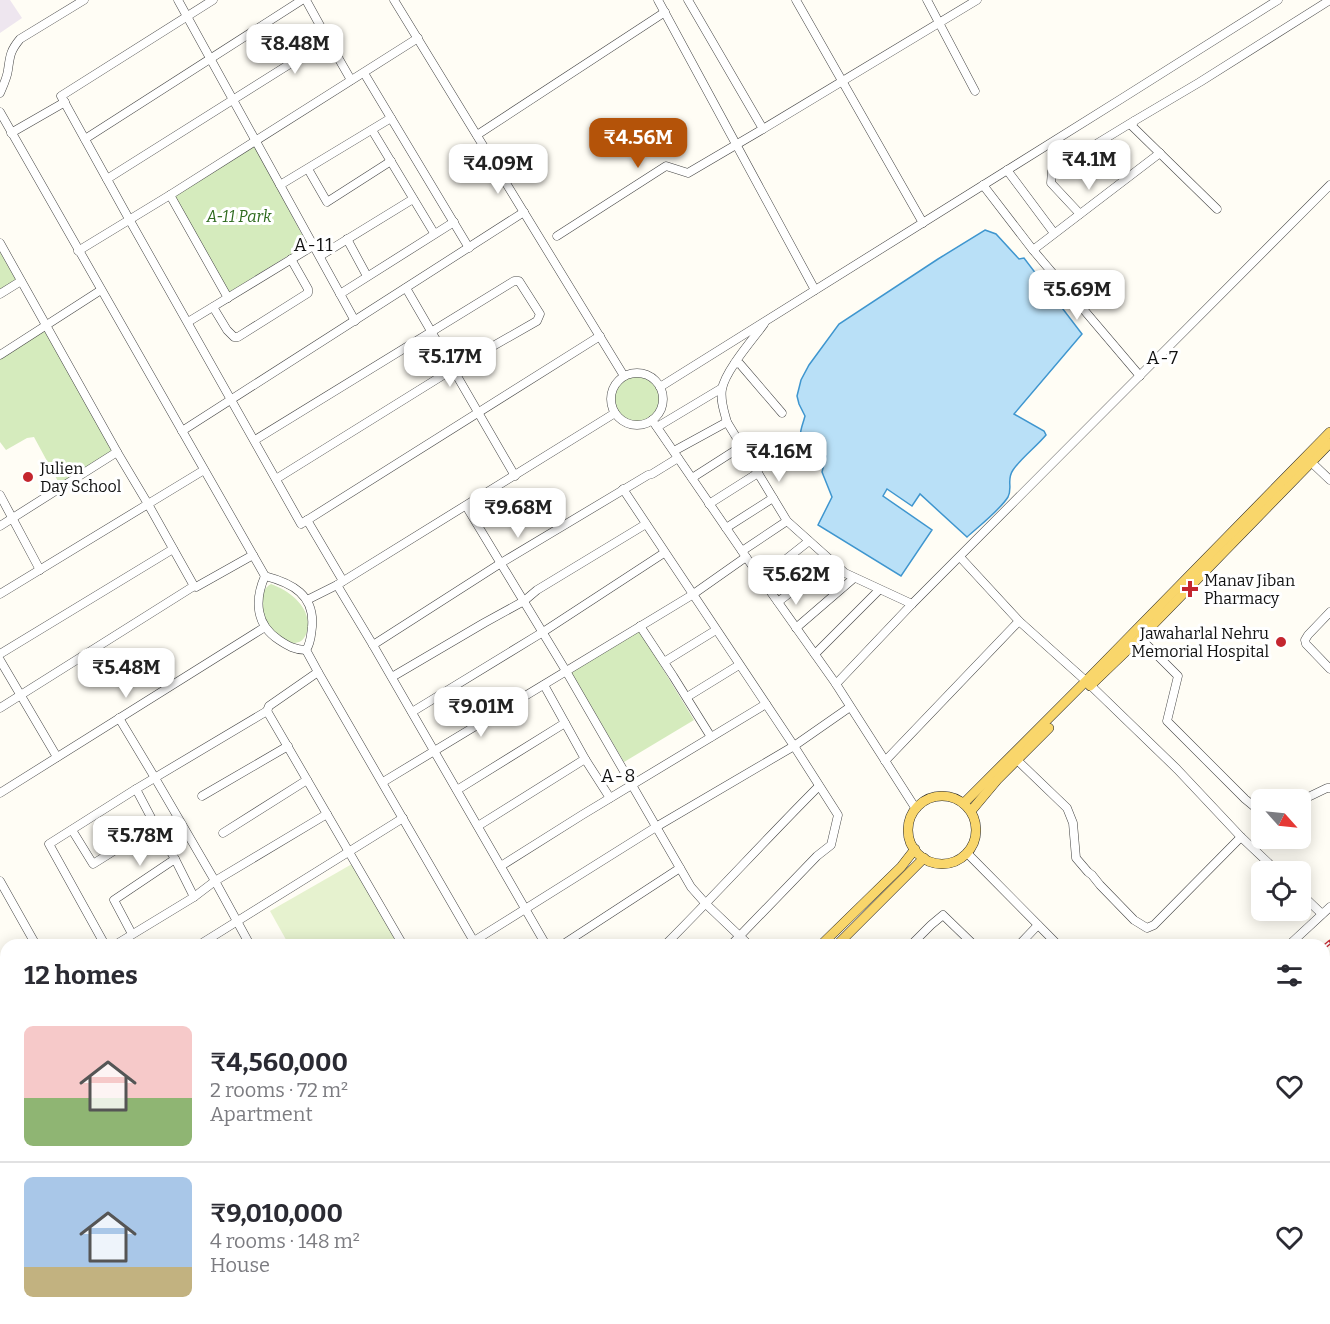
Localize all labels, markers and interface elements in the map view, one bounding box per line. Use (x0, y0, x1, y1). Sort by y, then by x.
pin: ₹8.48M (246, 24, 344, 75)
text: ₹8.48M (260, 31, 330, 55)
pin: ₹4.56M (589, 118, 687, 169)
text: ₹4.56M (603, 125, 673, 149)
pin: ₹4.1M (1047, 140, 1131, 191)
pin: ₹4.09M (449, 144, 547, 195)
text: ₹4.1M (1061, 147, 1117, 171)
text: ₹4.09M (463, 151, 533, 175)
park label: A-11 Park (205, 207, 272, 226)
district label: A-11 (294, 234, 334, 256)
pin: ₹5.69M (1028, 270, 1126, 321)
text: ₹5.69M (1043, 277, 1111, 301)
pin: ₹5.17M (401, 337, 499, 388)
text: ₹5.17M (418, 344, 482, 368)
district label: A-7 (1146, 347, 1180, 369)
pin: ₹4.16M (730, 432, 828, 483)
text: ₹4.16M (746, 439, 812, 463)
place label: Julien Day School (39, 459, 122, 496)
marker: Julien Day School (21, 470, 35, 484)
pin: ₹9.68M (469, 488, 567, 539)
text: ₹9.68M (484, 495, 552, 519)
pin: ₹5.62M (747, 555, 845, 606)
text: ₹5.62M (762, 562, 830, 586)
place label: Manav Jiban Pharmacy (1204, 571, 1295, 608)
marker: Manav Jiban Pharmacy (1181, 580, 1199, 598)
place label: Jawaharlal Nehru Memorial Hospital (1131, 624, 1269, 661)
marker: Jawaharlal Nehru Memorial Hospital (1274, 635, 1288, 649)
pin: ₹5.48M (77, 648, 175, 699)
text: ₹5.48M (92, 655, 160, 679)
pin: ₹9.01M (432, 687, 530, 738)
text: ₹9.01M (448, 694, 514, 718)
district label: A-8 (601, 765, 637, 787)
north arrow (1251, 789, 1311, 849)
map controls (1251, 789, 1311, 921)
pin: ₹5.78M (91, 816, 189, 867)
text: ₹5.78M (107, 823, 173, 847)
button: locate (1251, 861, 1311, 921)
icon: filters (1273, 959, 1306, 992)
text: 12 homes (24, 960, 138, 991)
text: ₹4,560,000 (210, 1047, 348, 1078)
icon: home (72, 1050, 144, 1122)
icon: heart (1273, 1070, 1306, 1103)
text: 2 rooms · 72 m² (210, 1078, 348, 1102)
text: Apartment (210, 1102, 313, 1126)
text: ₹9,010,000 (210, 1198, 343, 1229)
icon: home (72, 1201, 144, 1273)
icon: heart (1273, 1221, 1306, 1254)
text: 4 rooms · 148 m² (210, 1229, 360, 1253)
text: House (210, 1253, 270, 1277)

